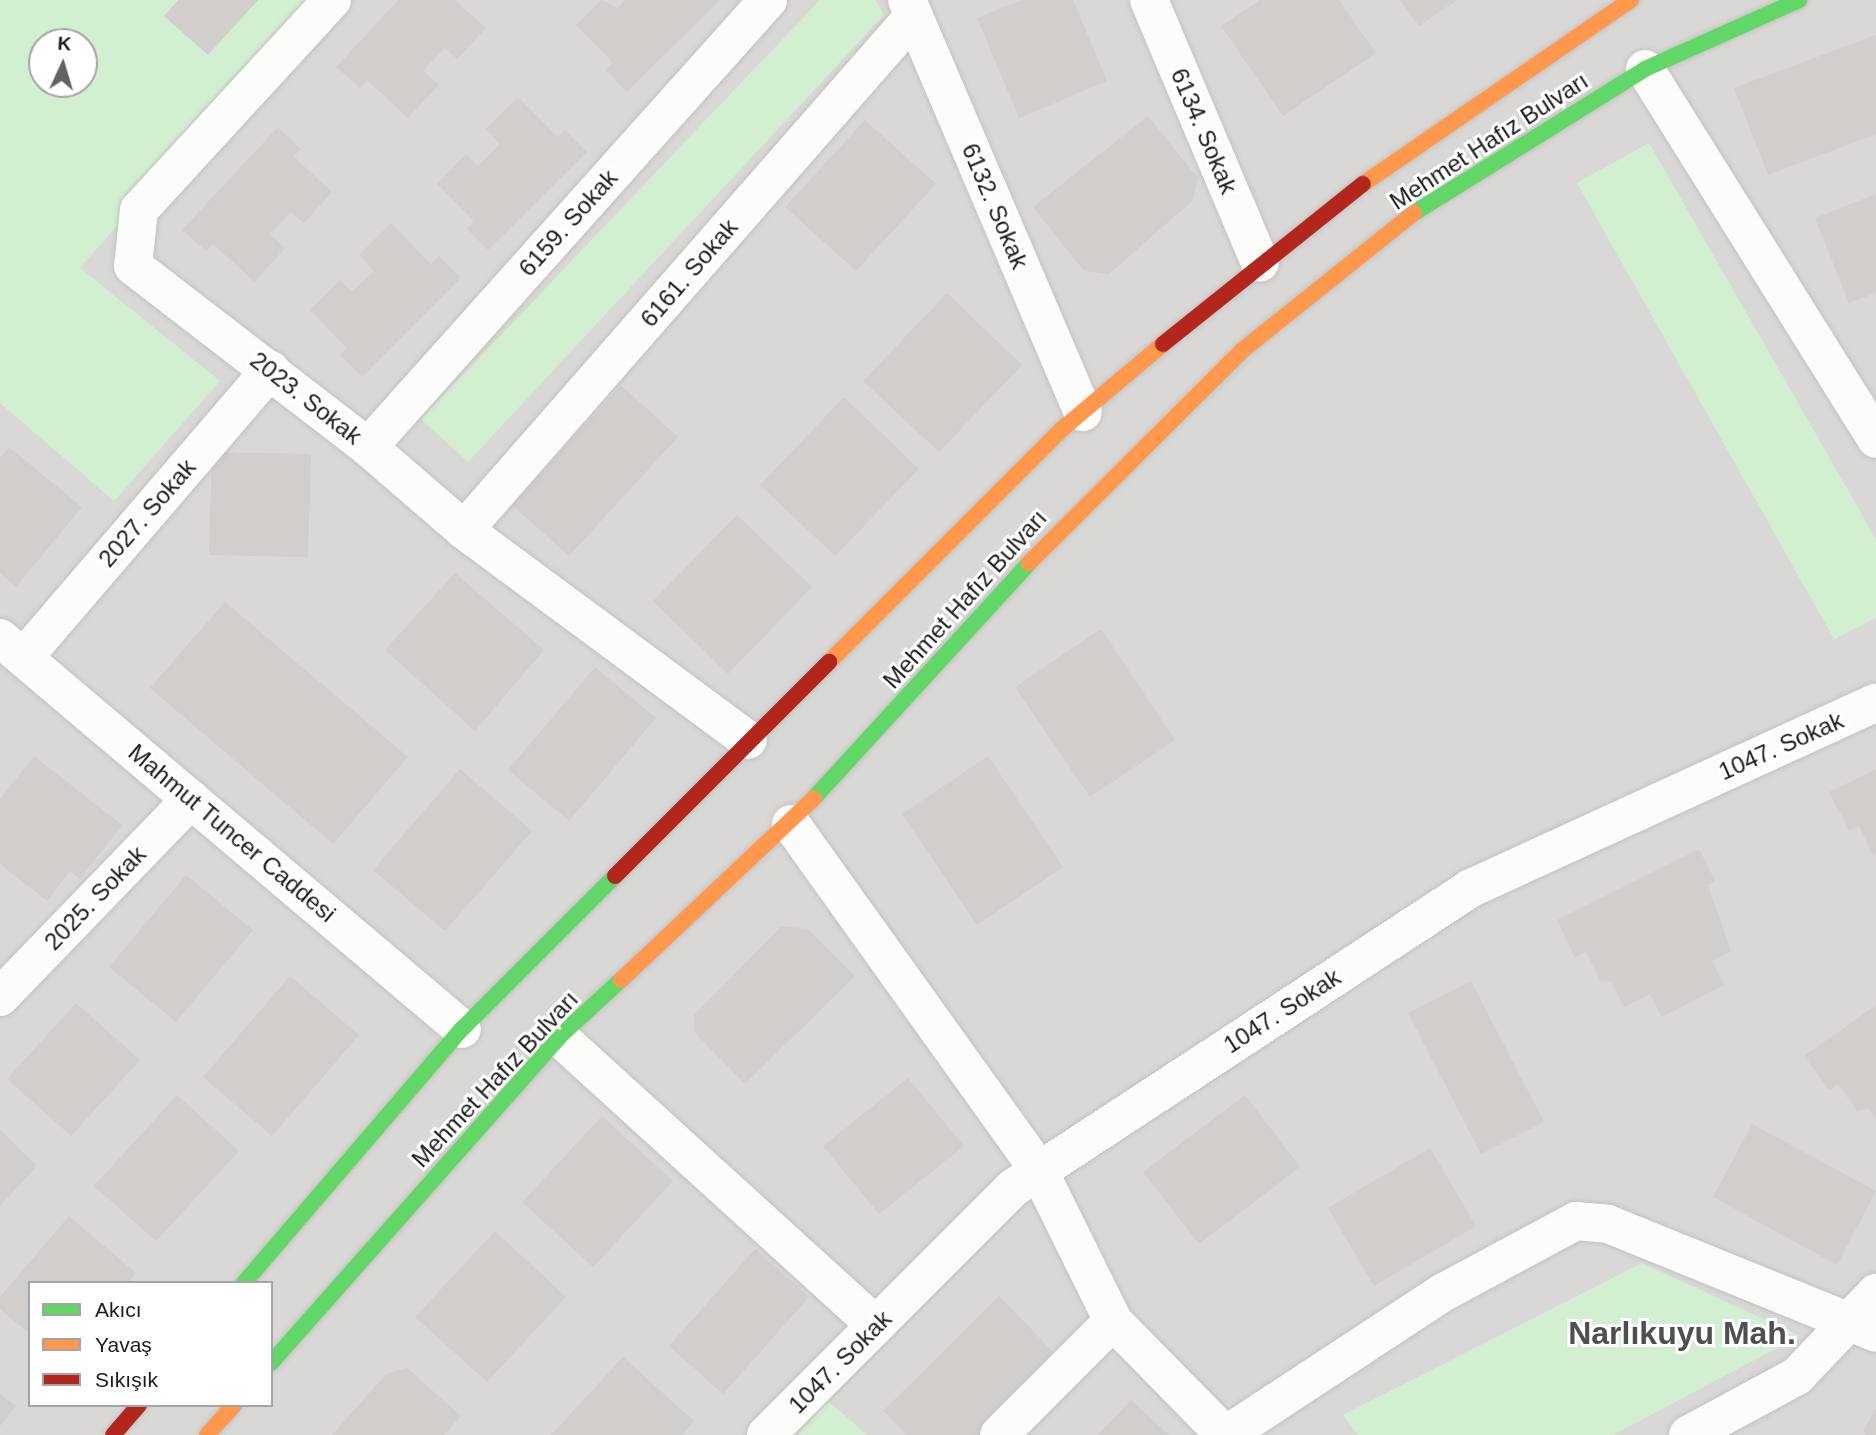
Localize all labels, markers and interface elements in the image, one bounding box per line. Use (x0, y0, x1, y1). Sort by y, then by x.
north arrow (28, 28, 98, 98)
text: K (57, 33, 72, 55)
street label: 6134. Sokak (1165, 64, 1243, 198)
street label: Mehmet Hafız Bulvarı (1384, 66, 1594, 216)
street label: 6132. Sokak (956, 139, 1034, 273)
street label: 6159. Sokak (513, 164, 623, 282)
street label: 6161. Sokak (634, 213, 744, 333)
street label: 2023. Sokak (245, 346, 367, 450)
street label: 2027. Sokak (92, 453, 202, 573)
street label: Mehmet Hafız Bulvarı (877, 504, 1053, 694)
street label: 1047. Sokak (1714, 706, 1848, 786)
street label: Mahmut Tuncer Caddesi (122, 738, 342, 928)
street label: 2025. Sokak (38, 840, 152, 956)
street label: 1047. Sokak (1218, 963, 1346, 1059)
street label: Mehmet Hafız Bulvarı (406, 985, 584, 1173)
legend (28, 1281, 273, 1407)
text: Akıcı (95, 1298, 142, 1321)
street label: 1047. Sokak (783, 1305, 897, 1419)
district label: Narlıkuyu Mah. (1568, 1314, 1796, 1352)
text: Yavaş (95, 1333, 152, 1356)
text: Sıkışık (95, 1368, 158, 1391)

